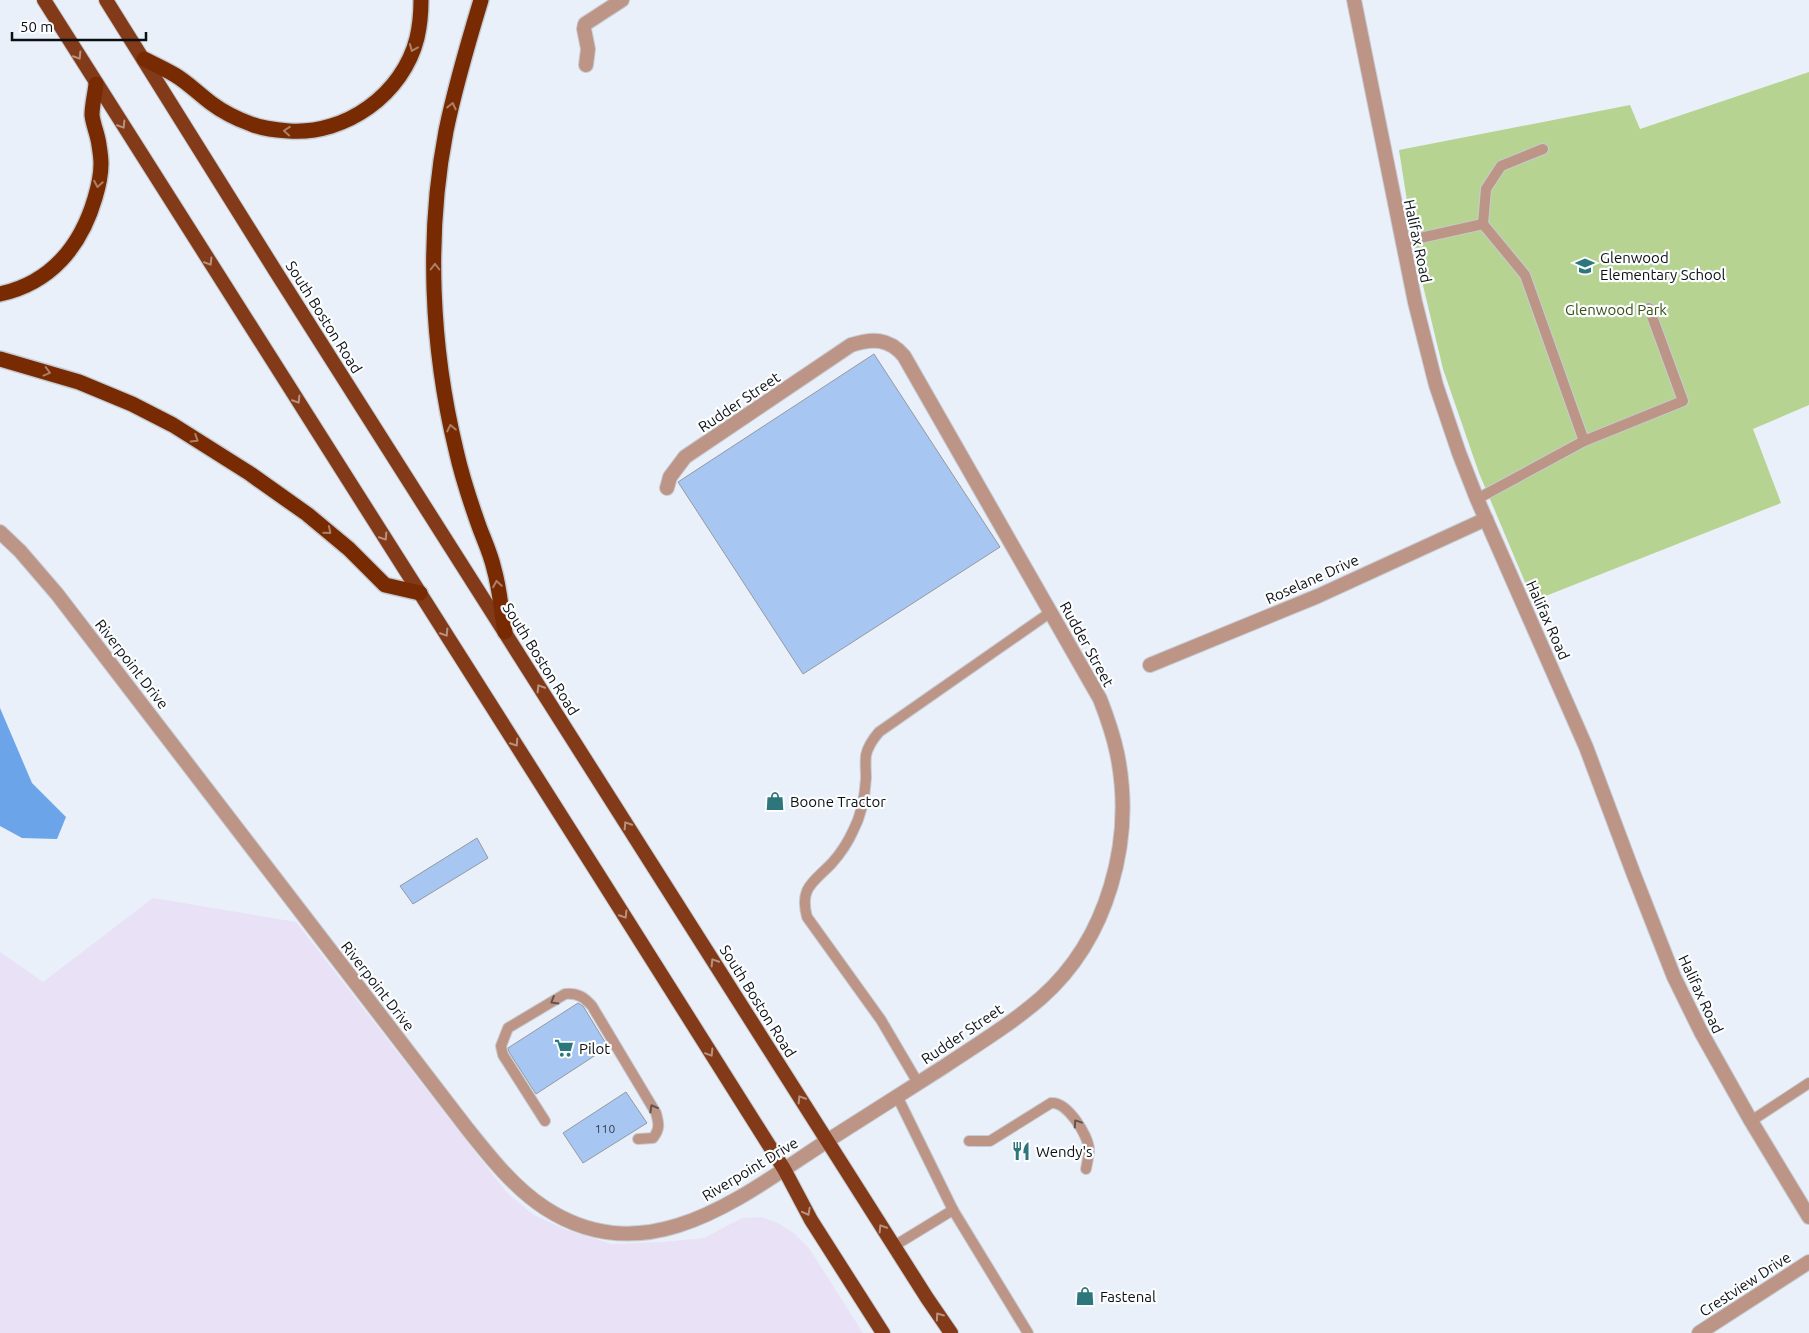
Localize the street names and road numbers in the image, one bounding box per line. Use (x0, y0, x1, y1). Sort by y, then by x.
street label: Halifax Road (1401, 198, 1435, 284)
street label: South Boston Road (283, 258, 365, 376)
street label: Rudder Street (695, 368, 783, 436)
street label: Roselane Drive (1263, 551, 1361, 607)
street label: Halifax Road (1523, 578, 1573, 662)
street label: Rudder Street (1057, 598, 1117, 690)
street label: South Boston Road (500, 600, 582, 718)
street label: Riverpoint Drive (92, 616, 172, 712)
street label: Riverpoint Drive (338, 938, 418, 1034)
street label: South Boston Road (717, 942, 799, 1060)
street label: Halifax Road (1675, 952, 1727, 1036)
street label: Rudder Street (918, 1000, 1006, 1068)
street label: Riverpoint Drive (699, 1134, 801, 1204)
street label: Crestview Drive (1696, 1248, 1794, 1320)

